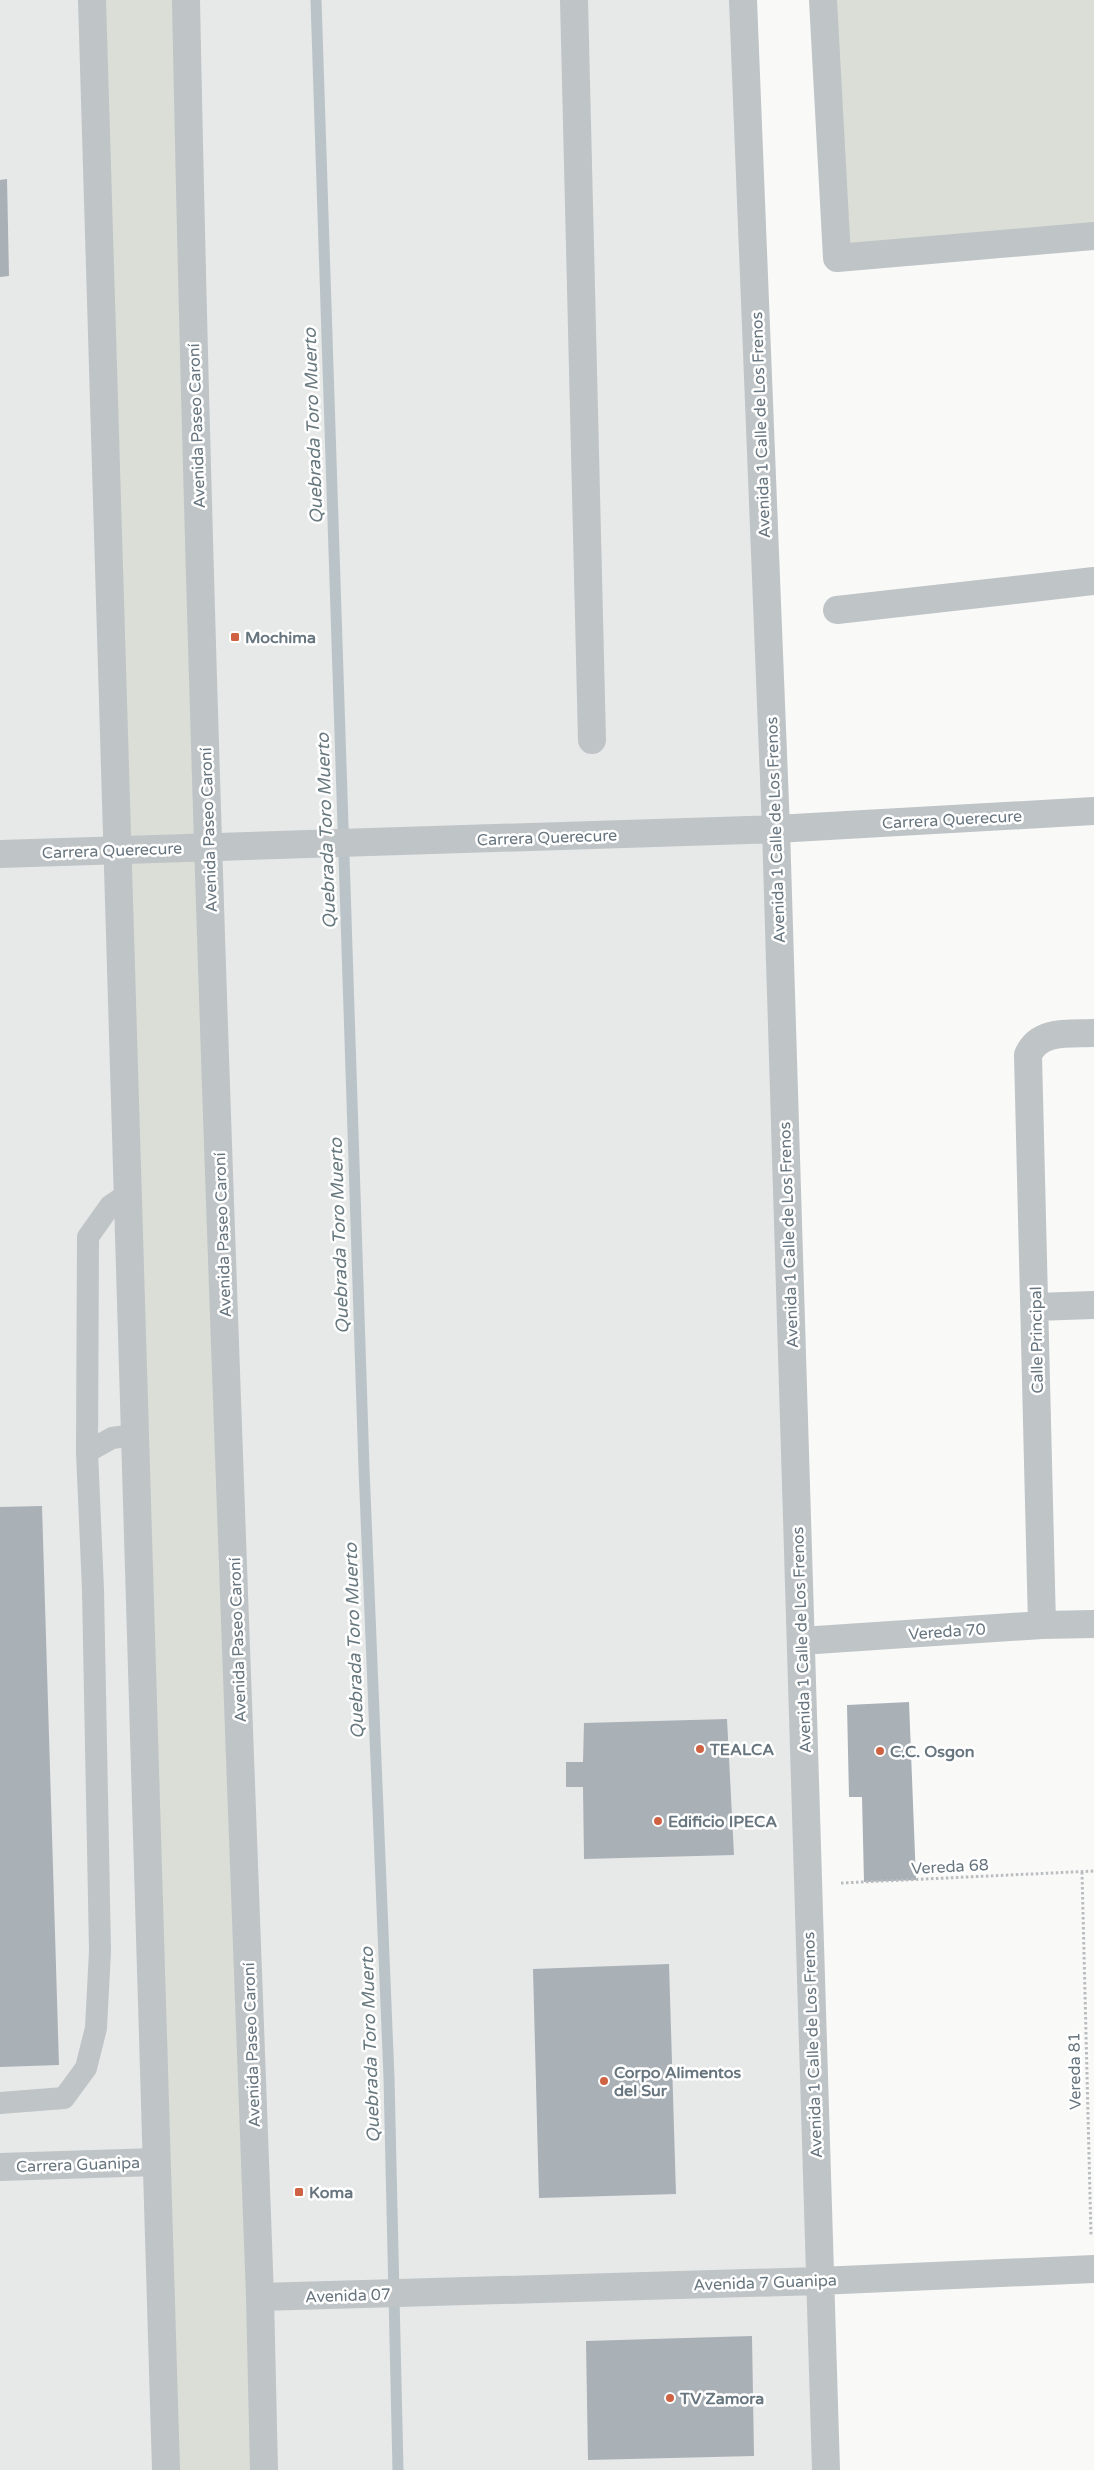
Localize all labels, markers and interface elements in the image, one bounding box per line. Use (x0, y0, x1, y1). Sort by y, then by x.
street label: Avenida 1 Calle de Los Frenos (747, 311, 775, 539)
water label: Quebrada Toro Muerto (299, 327, 327, 524)
street label: Avenida Paseo Caroní (184, 343, 210, 509)
place label: Mochima (245, 628, 316, 648)
marker: Mochima (229, 631, 241, 643)
street label: Avenida 1 Calle de Los Frenos (762, 716, 790, 944)
water label: Quebrada Toro Muerto (312, 732, 340, 929)
street label: Avenida Paseo Caroní (196, 747, 222, 913)
street label: Carrera Querecure (881, 806, 1023, 834)
street label: Carrera Querecure (477, 826, 617, 850)
street label: Carrera Querecure (42, 839, 182, 863)
street label: Avenida 1 Calle de Los Frenos (775, 1121, 803, 1349)
water label: Quebrada Toro Muerto (325, 1137, 353, 1334)
street label: Avenida Paseo Caroní (210, 1152, 236, 1318)
street label: Calle Principal (1026, 1286, 1048, 1394)
street label: Avenida 1 Calle de Los Frenos (788, 1526, 816, 1754)
water label: Quebrada Toro Muerto (340, 1542, 368, 1739)
street label: Avenida Paseo Caroní (225, 1557, 251, 1723)
street label: Vereda 70 (908, 1619, 986, 1645)
place label: TEALCA (709, 1740, 774, 1760)
place label: C.C. Osgon (890, 1742, 974, 1762)
marker: TEALCA (694, 1743, 706, 1755)
marker: C.C. Osgon (874, 1745, 886, 1757)
place label: Edificio IPECA (668, 1812, 777, 1832)
marker: Edificio IPECA (652, 1815, 664, 1827)
street label: Vereda 68 (911, 1855, 989, 1879)
street label: Avenida 1 Calle de Los Frenos (799, 1931, 827, 2159)
water label: Quebrada Toro Muerto (356, 1946, 384, 2143)
street label: Avenida Paseo Caroní (239, 1962, 265, 2128)
street label: Vereda 81 (1064, 2032, 1086, 2110)
place label: Corpo Alimentos del Sur (614, 2063, 742, 2101)
marker: Corpo Alimentos del Sur (598, 2075, 610, 2087)
street label: Carrera Guanipa (16, 2153, 140, 2177)
place label: Koma (309, 2183, 353, 2203)
marker: Koma (293, 2186, 305, 2198)
street label: Avenida 7 Guanipa (693, 2270, 837, 2295)
street label: Avenida 07 (305, 2285, 391, 2307)
place label: TV Zamora (679, 2389, 764, 2409)
marker: TV Zamora (664, 2392, 676, 2404)

